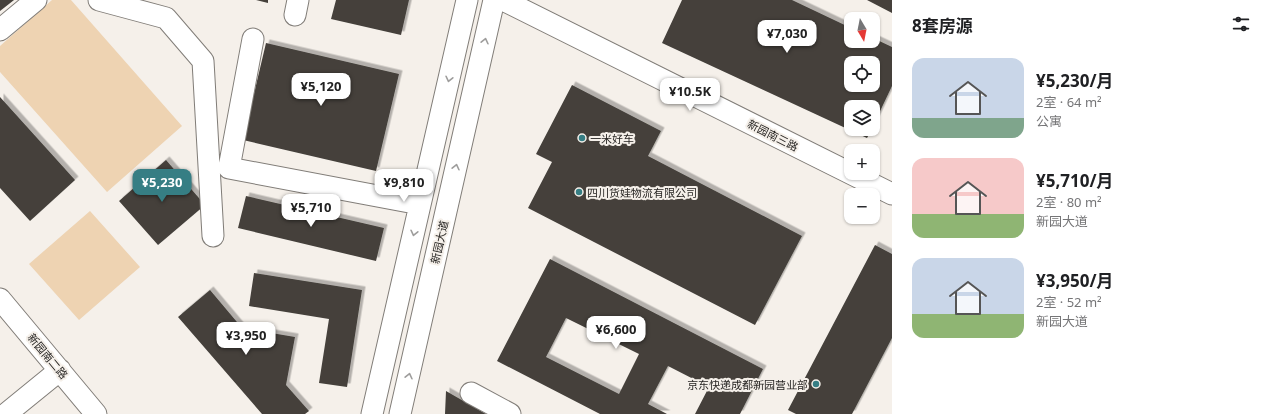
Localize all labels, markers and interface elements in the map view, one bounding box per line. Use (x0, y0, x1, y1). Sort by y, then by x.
north arrow (844, 12, 880, 48)
map controls (844, 12, 880, 224)
icon: filters (1230, 13, 1252, 35)
text: 8套房源 (912, 14, 973, 37)
pin: ¥7,030 (754, 20, 820, 54)
text: ¥7,030 (767, 24, 807, 42)
one-way arrow (481, 37, 489, 44)
button: locate (844, 56, 880, 92)
text: ¥5,230/月 (1036, 69, 1114, 92)
pin: ¥5,120 (288, 73, 354, 107)
icon: home (944, 74, 992, 122)
one-way arrow (445, 76, 453, 82)
text: ¥5,120 (301, 77, 341, 95)
pin: ¥10.5K (657, 78, 723, 112)
text: ¥10.5K (669, 82, 711, 100)
text: 2室 · 64 m² (1036, 93, 1102, 111)
button: layers (844, 100, 880, 136)
text: 公寓 (1036, 112, 1062, 130)
street label: 新园南三路 (745, 116, 801, 154)
place label: 一米好车 (590, 131, 634, 146)
marker: 一米好车 (577, 133, 587, 143)
button: + (844, 144, 880, 180)
one-way arrow (452, 164, 460, 170)
pin: ¥5,230 (129, 169, 195, 203)
pin: ¥9,810 (371, 169, 437, 203)
text: ¥5,710/月 (1036, 169, 1114, 192)
text: ¥5,230 (142, 173, 182, 191)
text: ¥9,810 (384, 173, 424, 191)
icon: home (944, 174, 992, 222)
place label: 四川货娃物流有限公司 (587, 185, 697, 200)
marker: 四川货娃物流有限公司 (574, 187, 584, 197)
button: − (844, 188, 880, 224)
text: 2室 · 80 m² (1036, 193, 1102, 211)
pin: ¥5,710 (278, 194, 344, 228)
text: ¥5,710 (291, 198, 331, 216)
text: 新园大道 (1036, 212, 1088, 230)
street label: 新园大道 (427, 219, 451, 265)
one-way arrow (410, 230, 418, 236)
text: ¥3,950/月 (1036, 269, 1114, 292)
icon: home (944, 274, 992, 322)
text: 2室 · 52 m² (1036, 293, 1102, 311)
text: 新园大道 (1036, 312, 1088, 330)
pin: ¥6,600 (583, 316, 649, 350)
text: ¥6,600 (596, 320, 636, 338)
pin: ¥3,950 (213, 322, 279, 356)
text: ¥3,950 (226, 326, 266, 344)
street label: 新园南二路 (25, 330, 71, 382)
one-way arrow (404, 373, 412, 379)
place label: 京东快递成都新园营业部 (687, 377, 808, 392)
marker: 京东快递成都新园营业部 (811, 379, 821, 389)

